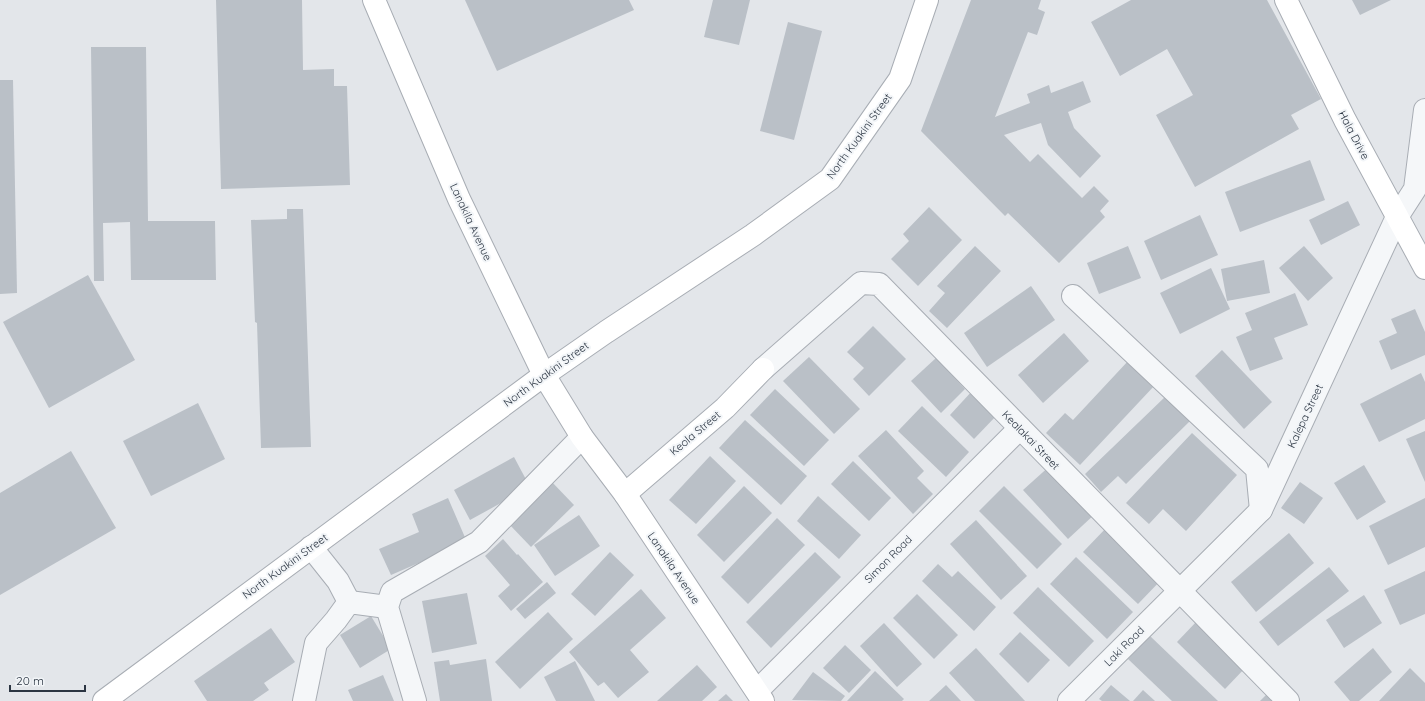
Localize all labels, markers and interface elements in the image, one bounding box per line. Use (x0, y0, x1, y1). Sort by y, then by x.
street label: North Kuakini Street (823, 90, 895, 181)
street label: Hala Drive (1335, 108, 1373, 162)
street label: Lanakila Avenue (447, 181, 495, 263)
street label: North Kuakini Street (501, 338, 592, 410)
street label: Kalepa Street (1284, 381, 1326, 450)
street label: Keola Street (667, 407, 724, 458)
street label: Kealakai Street (999, 407, 1063, 473)
street label: Lanakila Avenue (645, 529, 703, 607)
street label: North Kuakini Street (240, 530, 331, 602)
street label: Simon Road (861, 532, 915, 586)
street label: Laki Road (1101, 623, 1147, 669)
scale bar (10, 667, 85, 693)
text: 20 m (16, 673, 44, 688)

